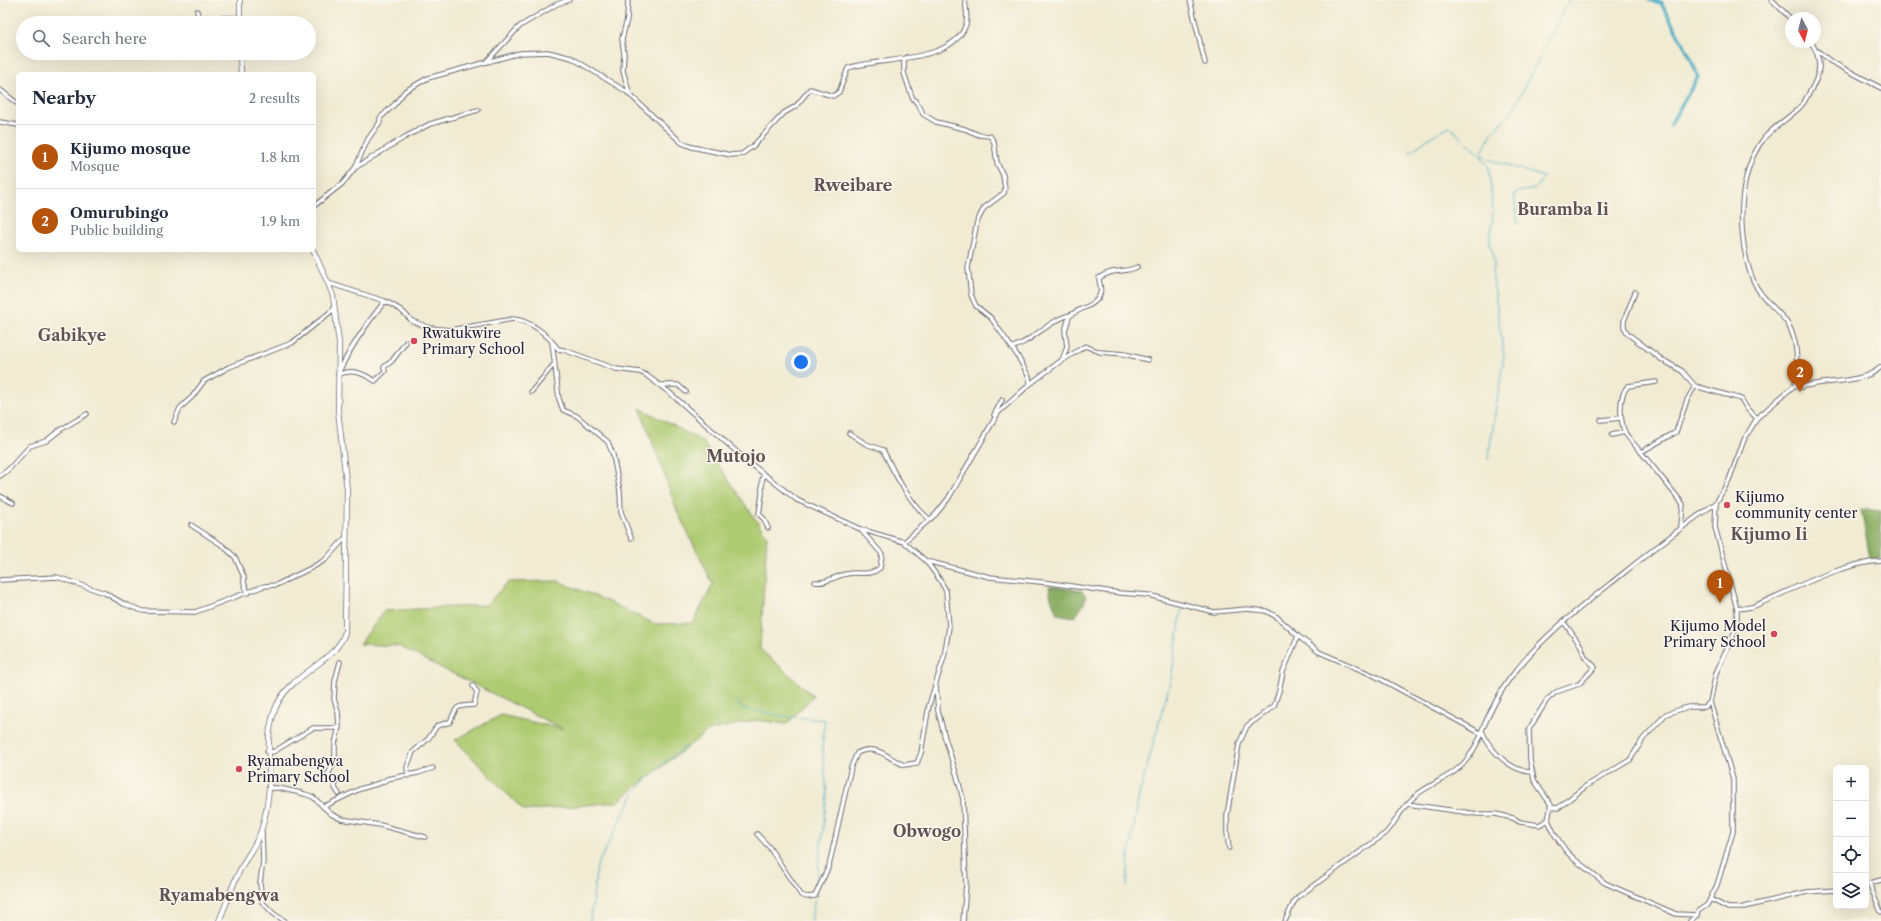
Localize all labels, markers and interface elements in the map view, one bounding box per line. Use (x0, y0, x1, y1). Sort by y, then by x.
north arrow (1785, 12, 1821, 48)
search box (16, 16, 316, 60)
icon: search (30, 27, 52, 49)
text: Search here (62, 29, 147, 48)
text: Nearby (32, 88, 96, 108)
text: 2 results (249, 90, 300, 106)
text: Kijumo mosque (70, 139, 191, 158)
text: 1 (42, 149, 48, 165)
text: 1.8 km (260, 149, 300, 165)
text: Mosque (70, 158, 120, 174)
district label: Rweibare (814, 175, 893, 195)
district label: Buramba Ii (1517, 199, 1609, 219)
text: Omurubingo (70, 203, 169, 222)
text: 2 (41, 213, 49, 229)
text: 1.9 km (261, 213, 300, 229)
text: Public building (70, 222, 163, 238)
place label: Rwatukwire Primary School (422, 324, 525, 358)
district label: Gabikye (38, 325, 107, 345)
marker: Rwatukwire Primary School (409, 336, 419, 346)
your location (791, 352, 811, 372)
pin: 2 (1787, 359, 1813, 392)
district label: Mutojo (706, 446, 766, 466)
place label: Kijumo community center (1735, 488, 1857, 522)
marker: Kijumo community center (1722, 500, 1732, 510)
district label: Kijumo Ii (1731, 524, 1808, 544)
pin: 1 (1707, 570, 1733, 603)
place label: Kijumo Model Primary School (1663, 617, 1766, 651)
marker: Kijumo Model Primary School (1769, 629, 1779, 639)
place label: Ryamabengwa Primary School (247, 752, 350, 786)
marker: Ryamabengwa Primary School (234, 764, 244, 774)
map controls (1833, 765, 1869, 909)
button: + (1833, 765, 1869, 801)
button: − (1833, 801, 1869, 837)
district label: Obwogo (893, 821, 961, 841)
button: locate (1833, 837, 1869, 873)
button: layers (1833, 873, 1869, 909)
district label: Ryamabengwa (159, 885, 280, 905)

